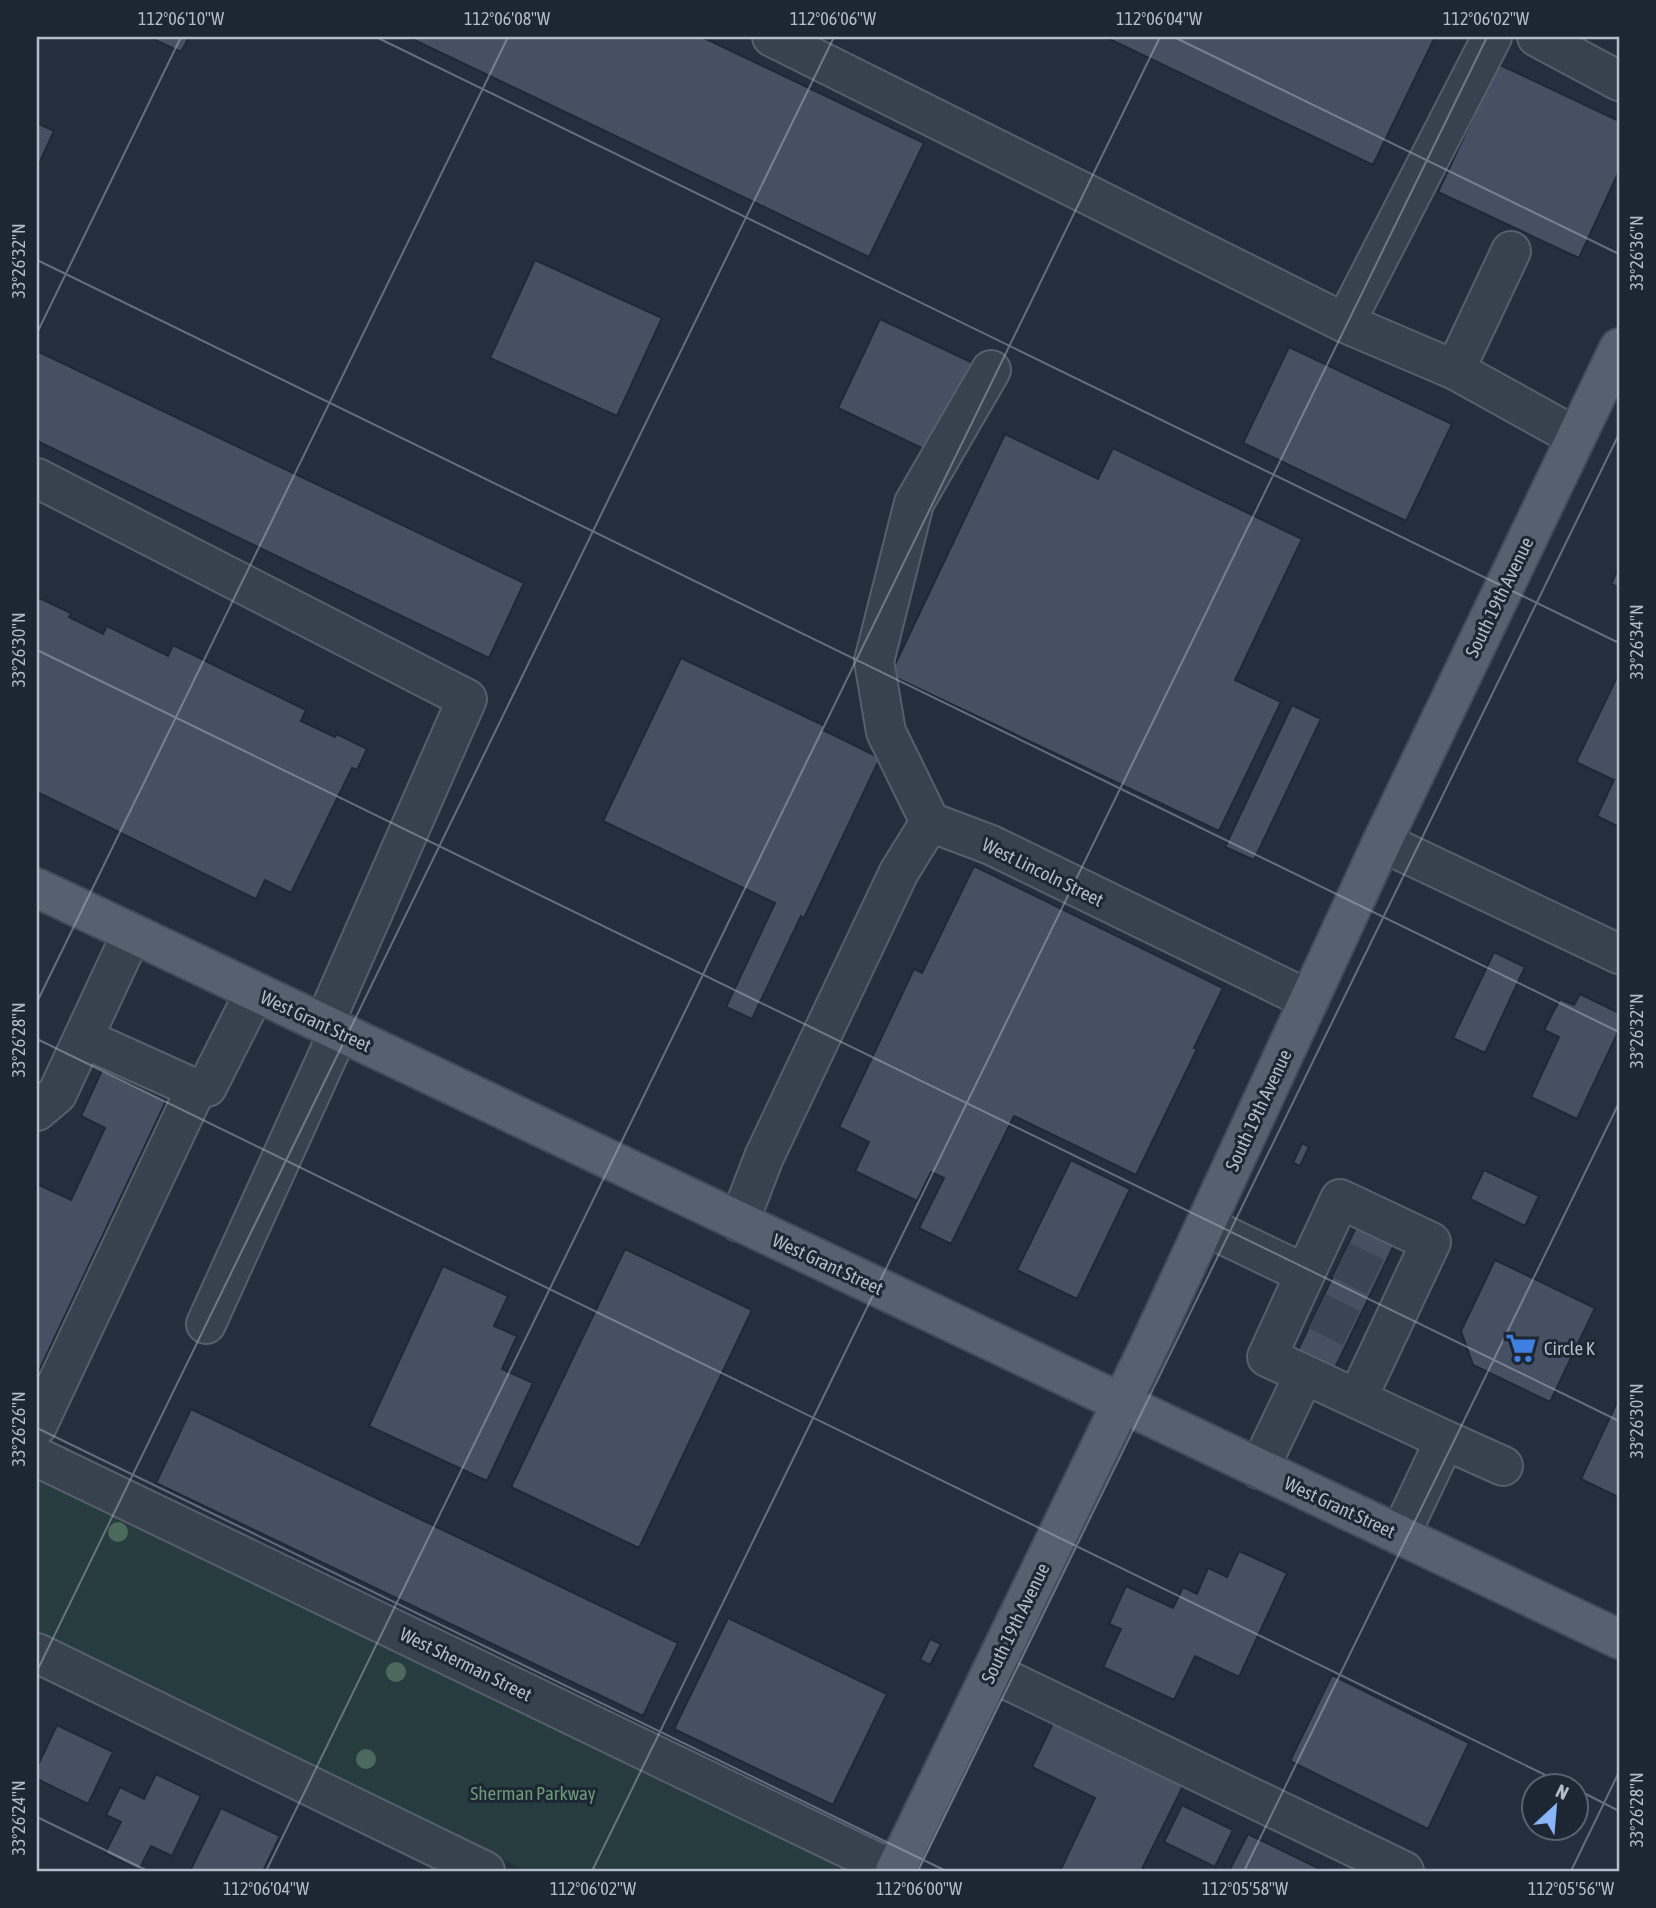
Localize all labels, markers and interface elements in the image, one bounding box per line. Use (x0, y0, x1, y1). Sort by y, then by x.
text: 112°06'10"W (138, 8, 224, 29)
text: 112°06'08"W (464, 8, 550, 29)
text: 112°06'06"W (790, 8, 876, 29)
text: 112°06'04"W (1116, 8, 1202, 29)
text: 112°06'02"W (1443, 8, 1529, 29)
text: 33°26'36"N (1626, 215, 1647, 291)
text: 33°26'32"N (8, 223, 29, 299)
street label: South 19th Avenue (1460, 533, 1538, 661)
text: 33°26'34"N (1626, 604, 1647, 680)
text: 33°26'30"N (8, 612, 29, 688)
street label: West Lincoln Street (979, 833, 1107, 911)
street label: West Grant Street (257, 986, 375, 1056)
text: 33°26'32"N (1626, 993, 1647, 1069)
text: 33°26'28"N (8, 1002, 29, 1078)
street label: South 19th Avenue (1220, 1046, 1296, 1174)
street label: West Grant Street (769, 1229, 887, 1299)
supermarket icon: Circle K (1504, 1331, 1538, 1365)
place label: Circle K (1544, 1337, 1596, 1359)
text: 33°26'30"N (1626, 1383, 1647, 1459)
text: 33°26'26"N (8, 1391, 29, 1467)
street label: West Grant Street (1281, 1472, 1399, 1542)
street label: South 19th Avenue (976, 1559, 1054, 1687)
street label: West Sherman Street (396, 1623, 536, 1705)
north arrow (1520, 1772, 1590, 1842)
text: 33°26'28"N (1626, 1772, 1647, 1848)
text: N (1553, 1779, 1572, 1804)
text: 33°26'24"N (8, 1780, 29, 1856)
park label: Sherman Parkway (470, 1782, 596, 1804)
text: 112°06'04"W (223, 1878, 309, 1899)
text: 112°06'02"W (550, 1878, 636, 1899)
text: 112°06'00"W (876, 1878, 962, 1899)
text: 112°05'58"W (1202, 1878, 1288, 1899)
text: 112°05'56"W (1528, 1878, 1614, 1899)

